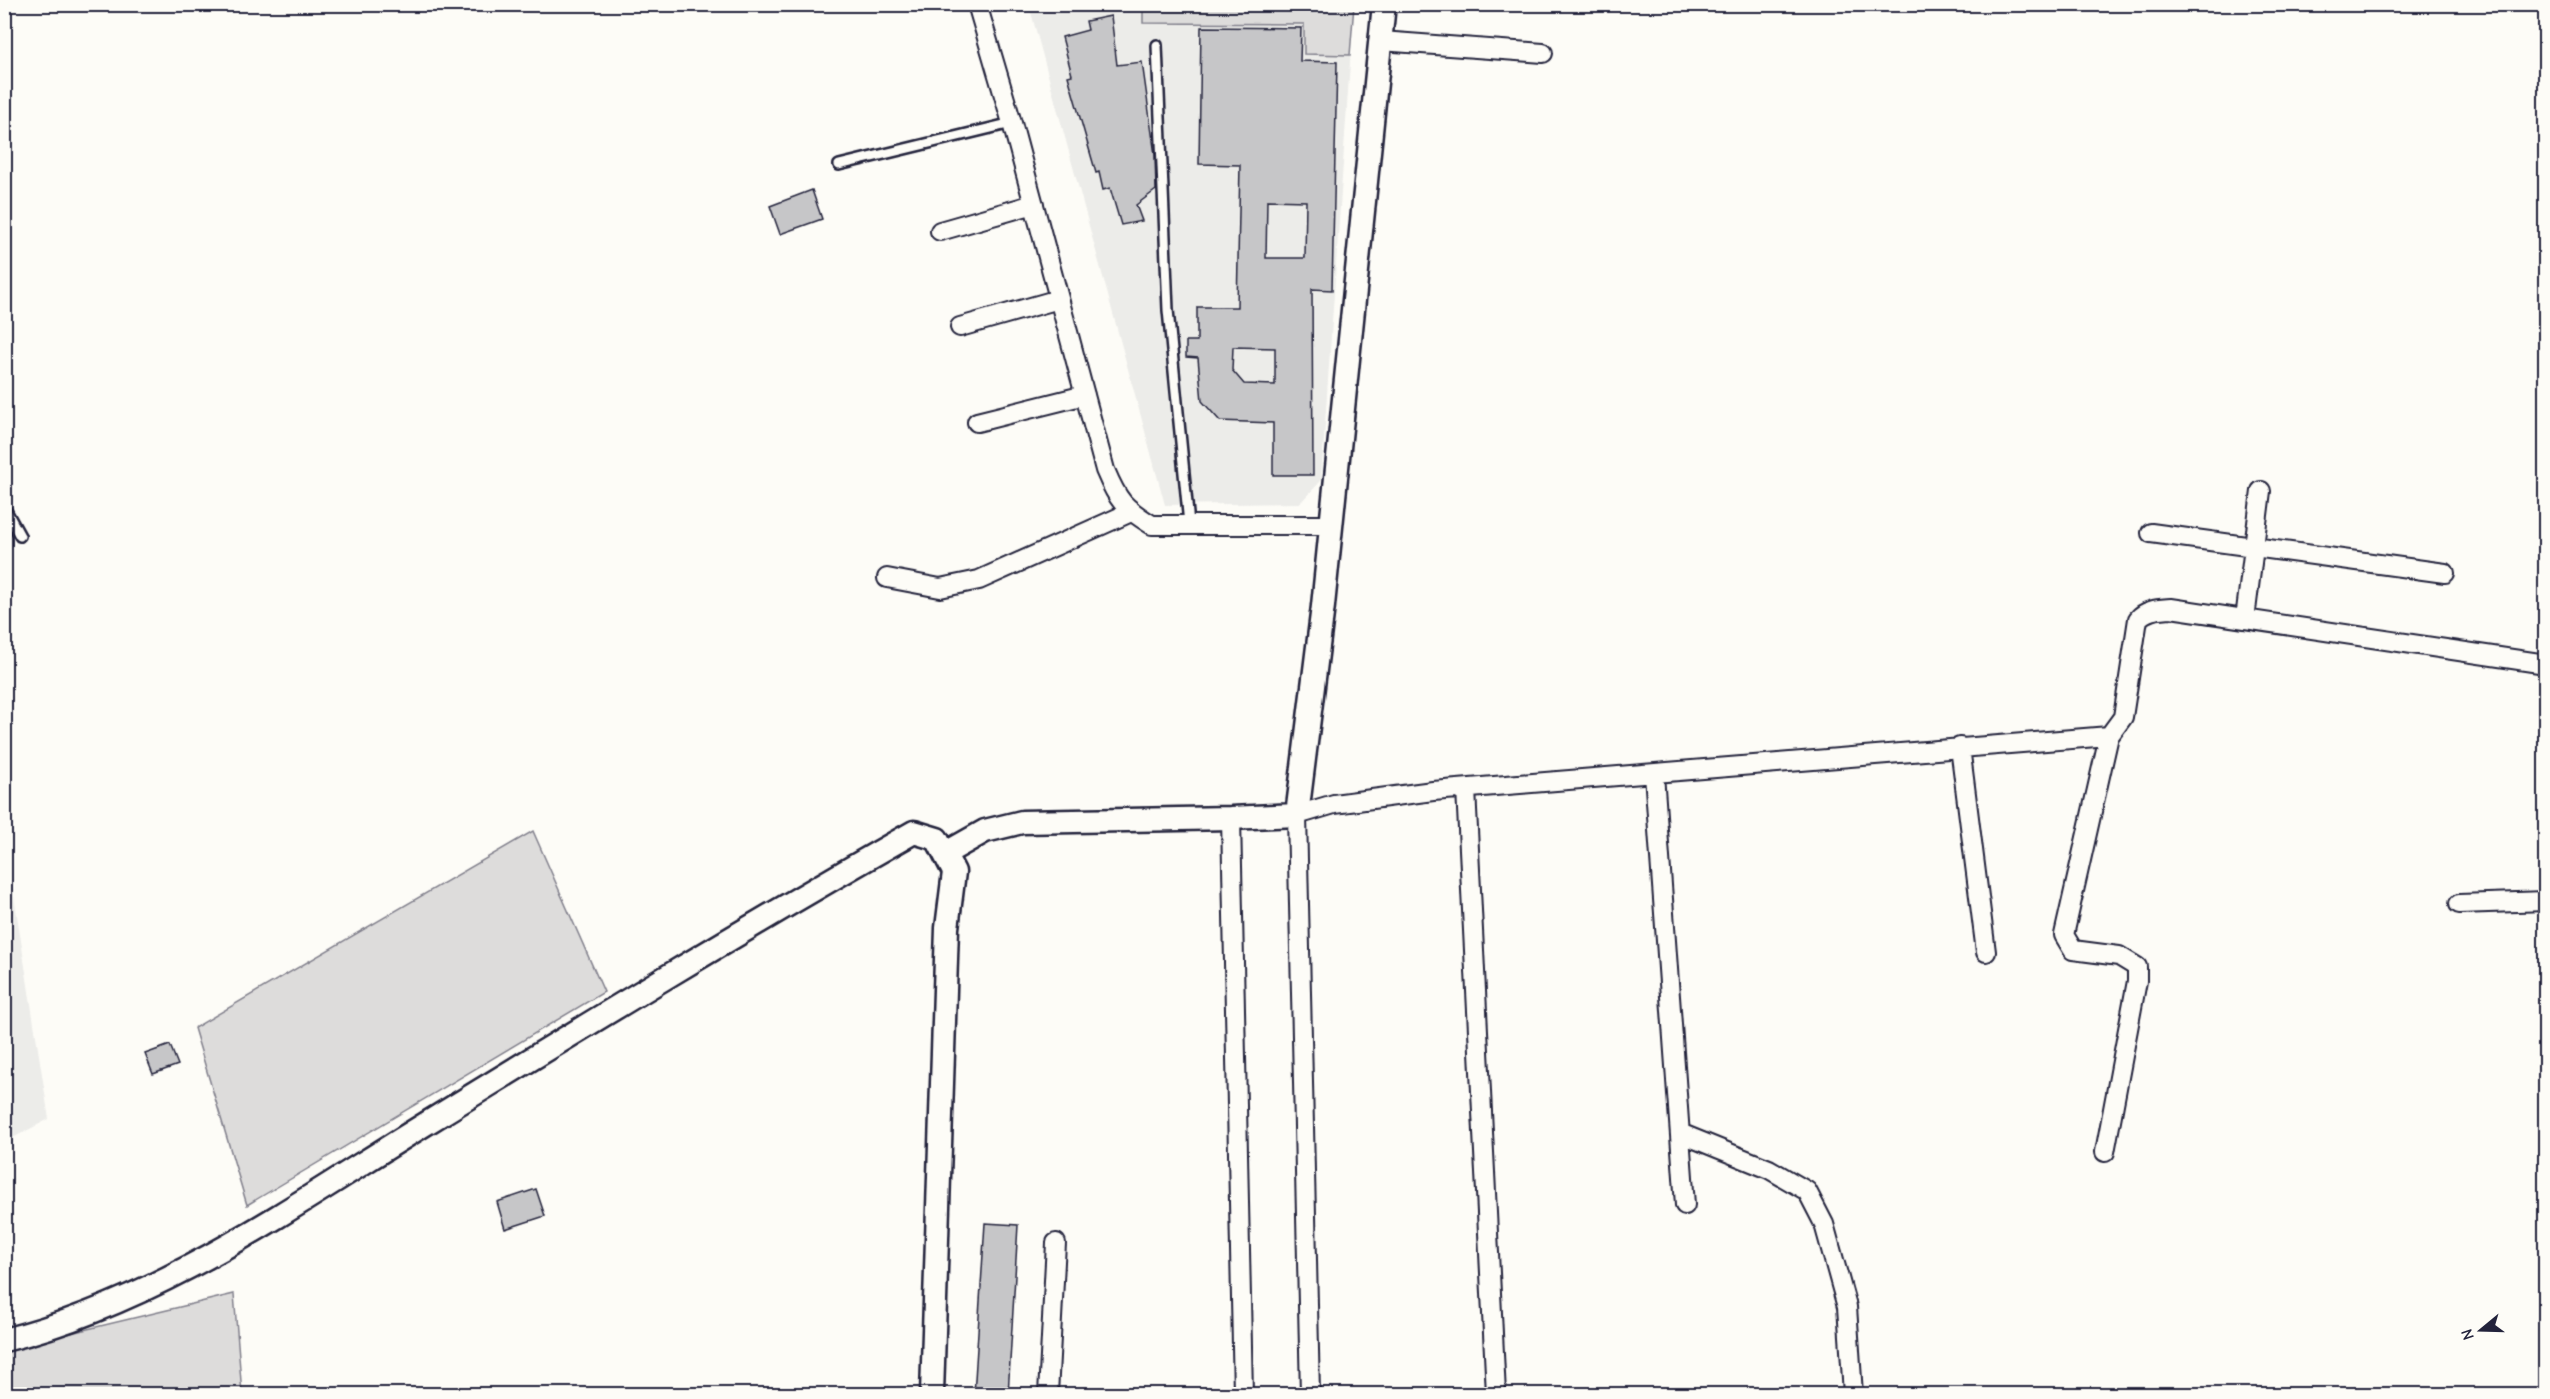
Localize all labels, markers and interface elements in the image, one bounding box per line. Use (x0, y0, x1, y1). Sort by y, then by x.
north arrow (2451, 1300, 2511, 1360)
text: N (2458, 1327, 2478, 1342)

